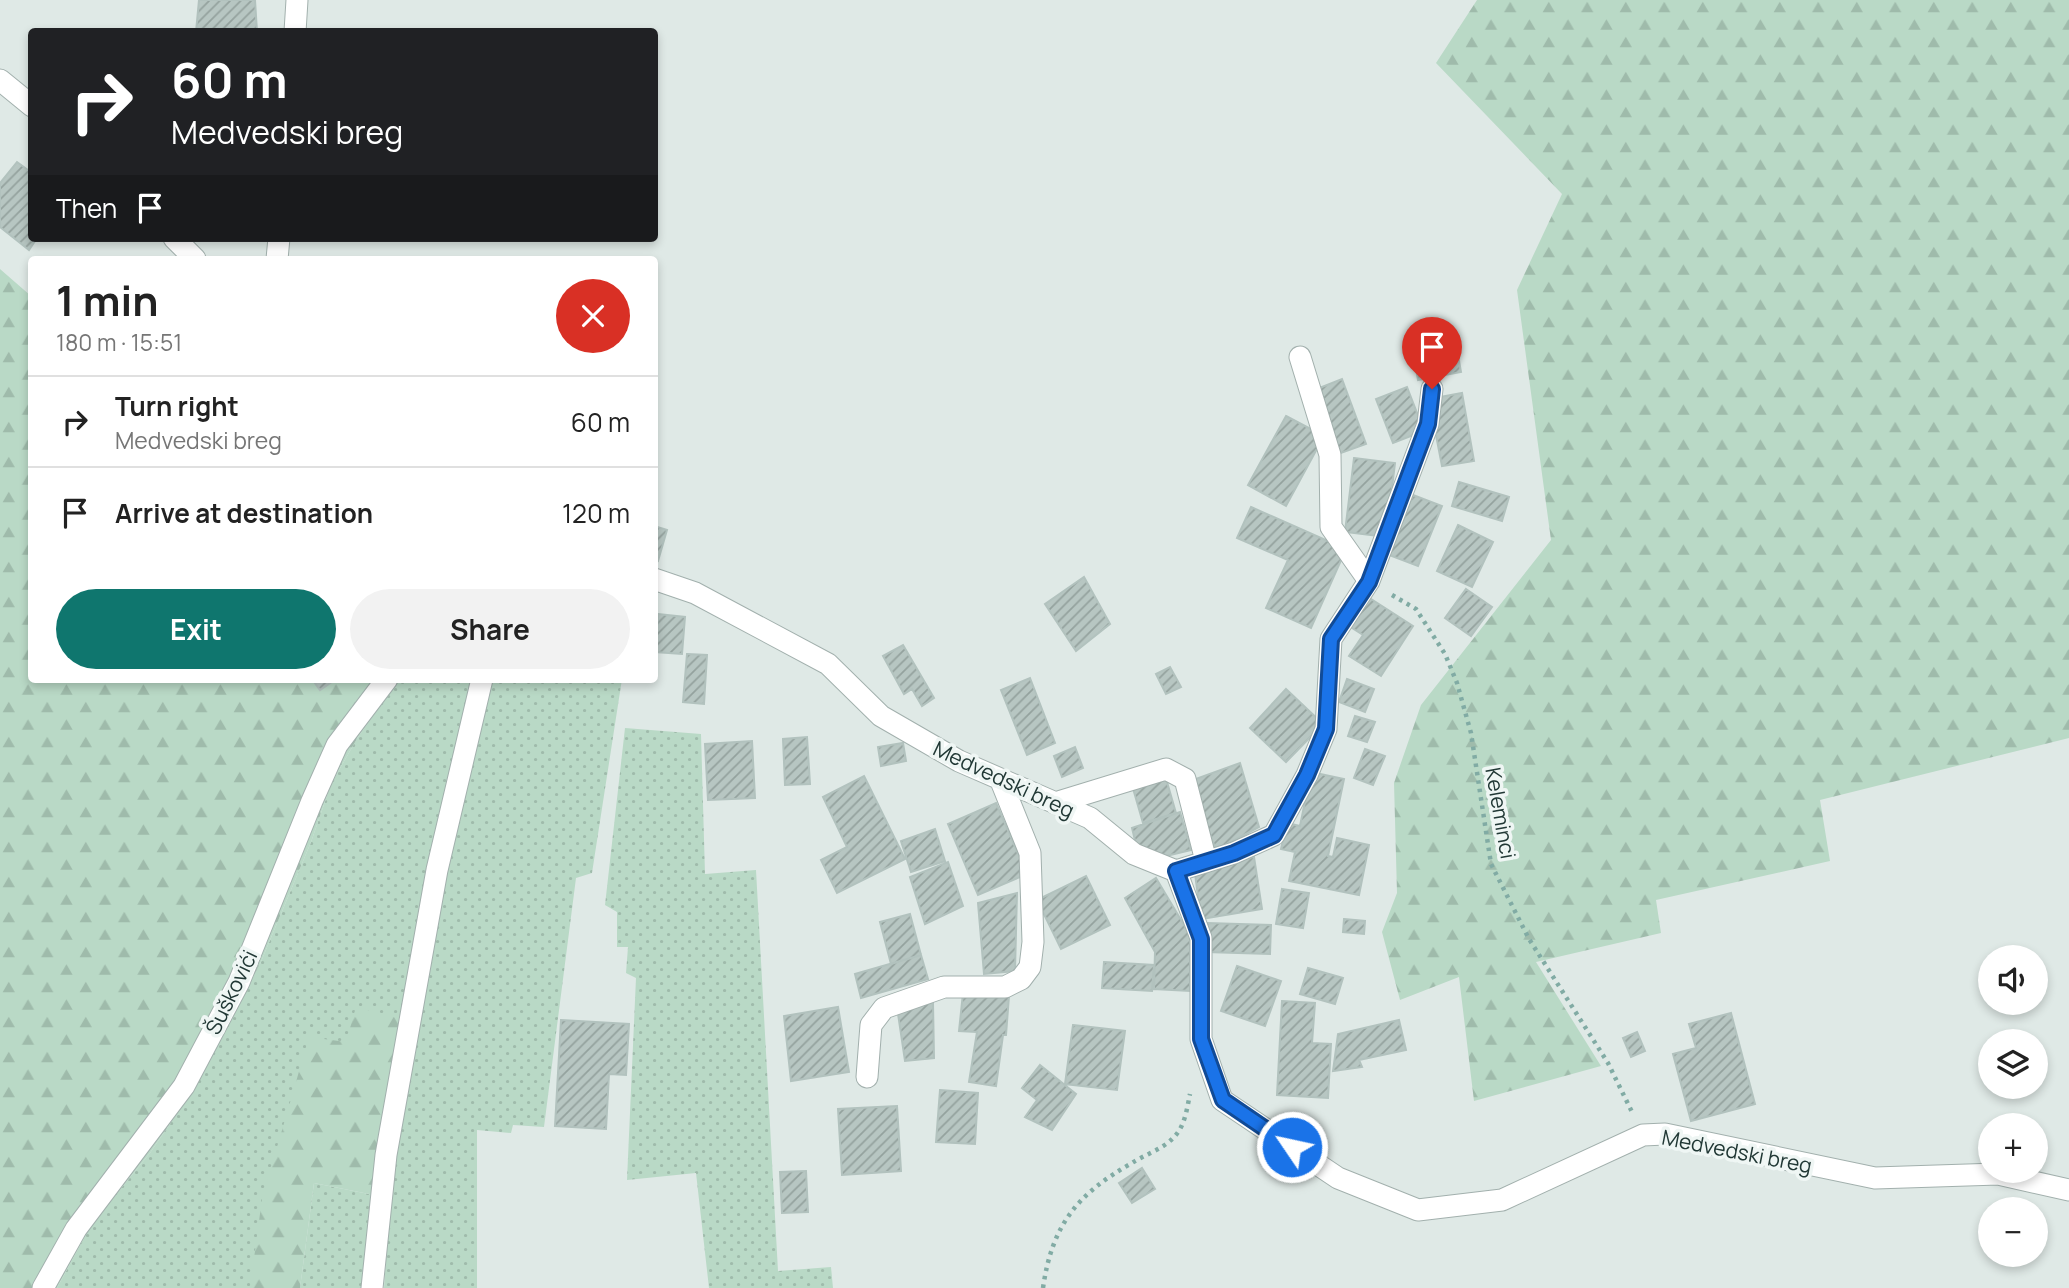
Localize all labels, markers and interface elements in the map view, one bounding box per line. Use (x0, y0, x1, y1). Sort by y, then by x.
text: 60 m (171, 46, 288, 113)
icon: right (56, 56, 147, 147)
text: Medvedski breg (171, 110, 403, 154)
icon: arrive (131, 189, 169, 227)
text: Then (56, 190, 117, 226)
text: 1 min (56, 271, 159, 329)
button: close (556, 279, 630, 353)
pin (1402, 317, 1462, 389)
text: 180 m · 15:51 (56, 326, 182, 358)
icon: arrive (1413, 328, 1451, 366)
text: Turn right (115, 388, 239, 424)
icon: right (56, 403, 94, 441)
text: 60 m (571, 404, 630, 440)
text: Medvedski breg (115, 424, 282, 456)
icon: arrive (56, 494, 94, 532)
text: Arrive at destination (115, 495, 373, 531)
text: 120 m (562, 495, 630, 531)
button: Exit (56, 589, 336, 669)
button: Share (350, 589, 630, 669)
street label: Medvedski breg (929, 734, 1079, 824)
street label: Keleminci (1479, 765, 1523, 861)
street label: Šuškovići (199, 945, 263, 1039)
map controls (1978, 945, 2048, 1267)
button: sound (1978, 945, 2048, 1015)
button: layers (1978, 1029, 2048, 1099)
position arrow (1255, 1110, 1329, 1184)
button: + (1978, 1113, 2048, 1183)
street label: Medvedski breg (1660, 1123, 1814, 1179)
button: − (1978, 1197, 2048, 1267)

